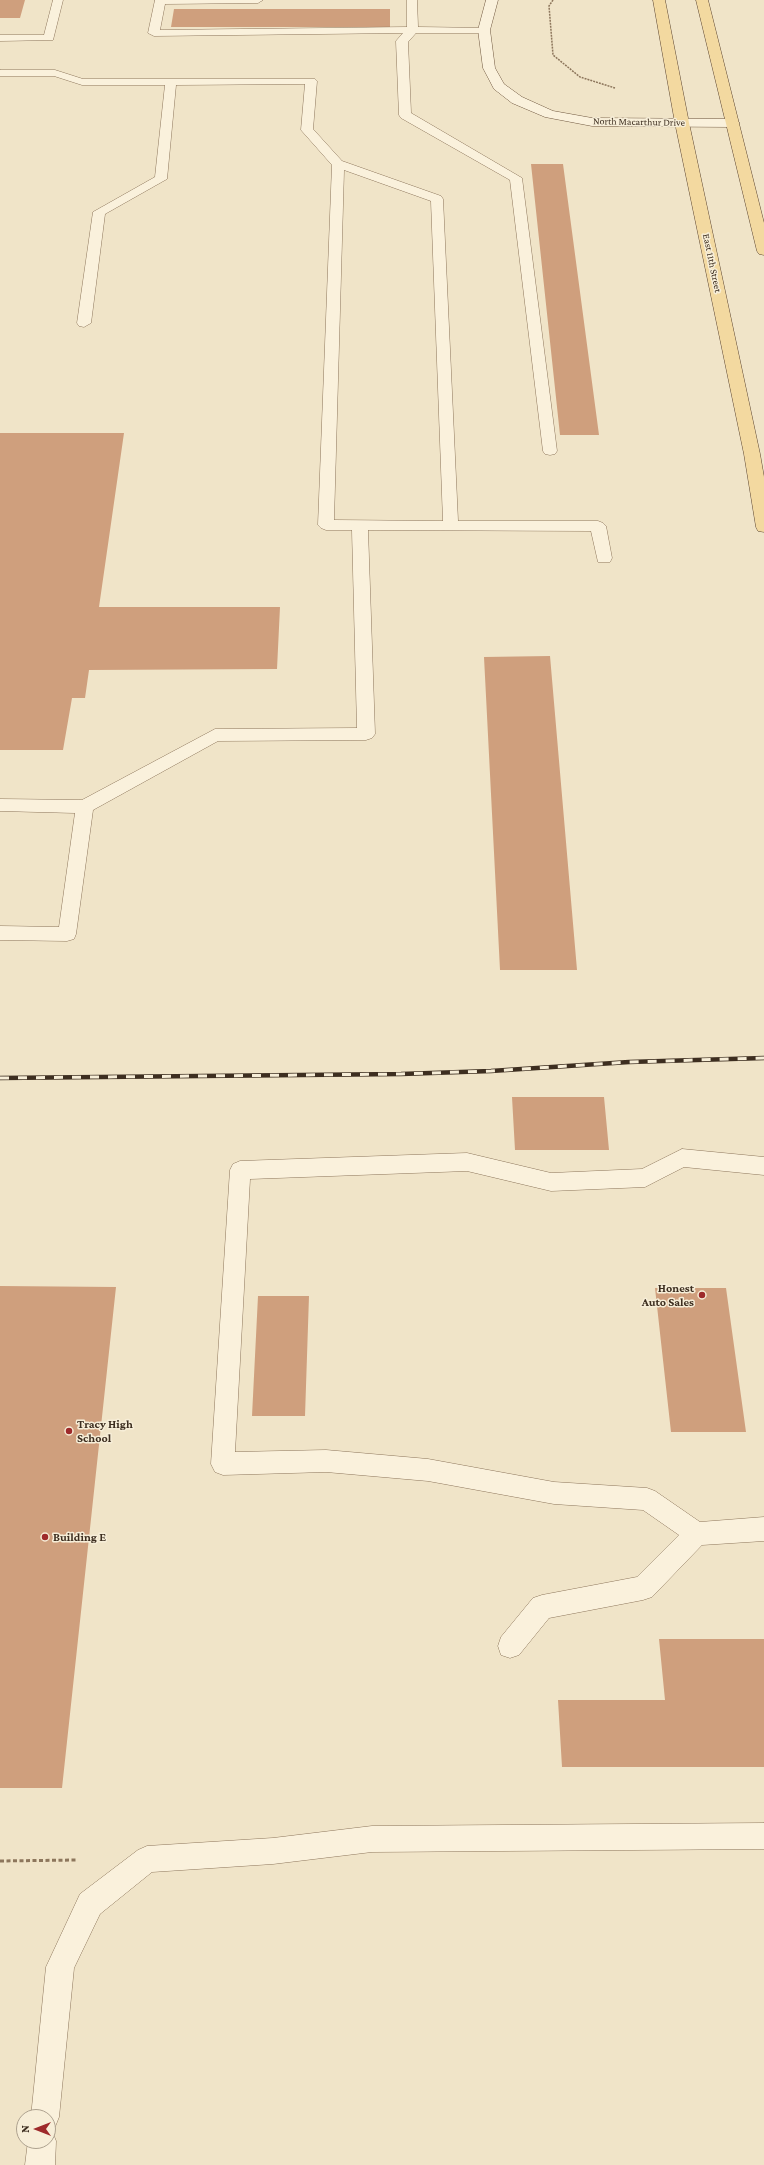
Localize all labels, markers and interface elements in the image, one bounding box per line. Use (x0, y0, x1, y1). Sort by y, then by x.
street label: North Macarthur Drive (593, 115, 685, 129)
street label: East 11th Street (700, 233, 724, 293)
place label: Honest Auto Sales (642, 1281, 694, 1309)
marker: Honest Auto Sales (697, 1290, 707, 1300)
place label: Tracy High School (77, 1417, 133, 1445)
marker: Tracy High School (64, 1426, 74, 1436)
place label: Building E (53, 1530, 106, 1544)
marker: Building E (40, 1532, 50, 1542)
north arrow (16, 2109, 56, 2149)
text: N (19, 2125, 31, 2133)

